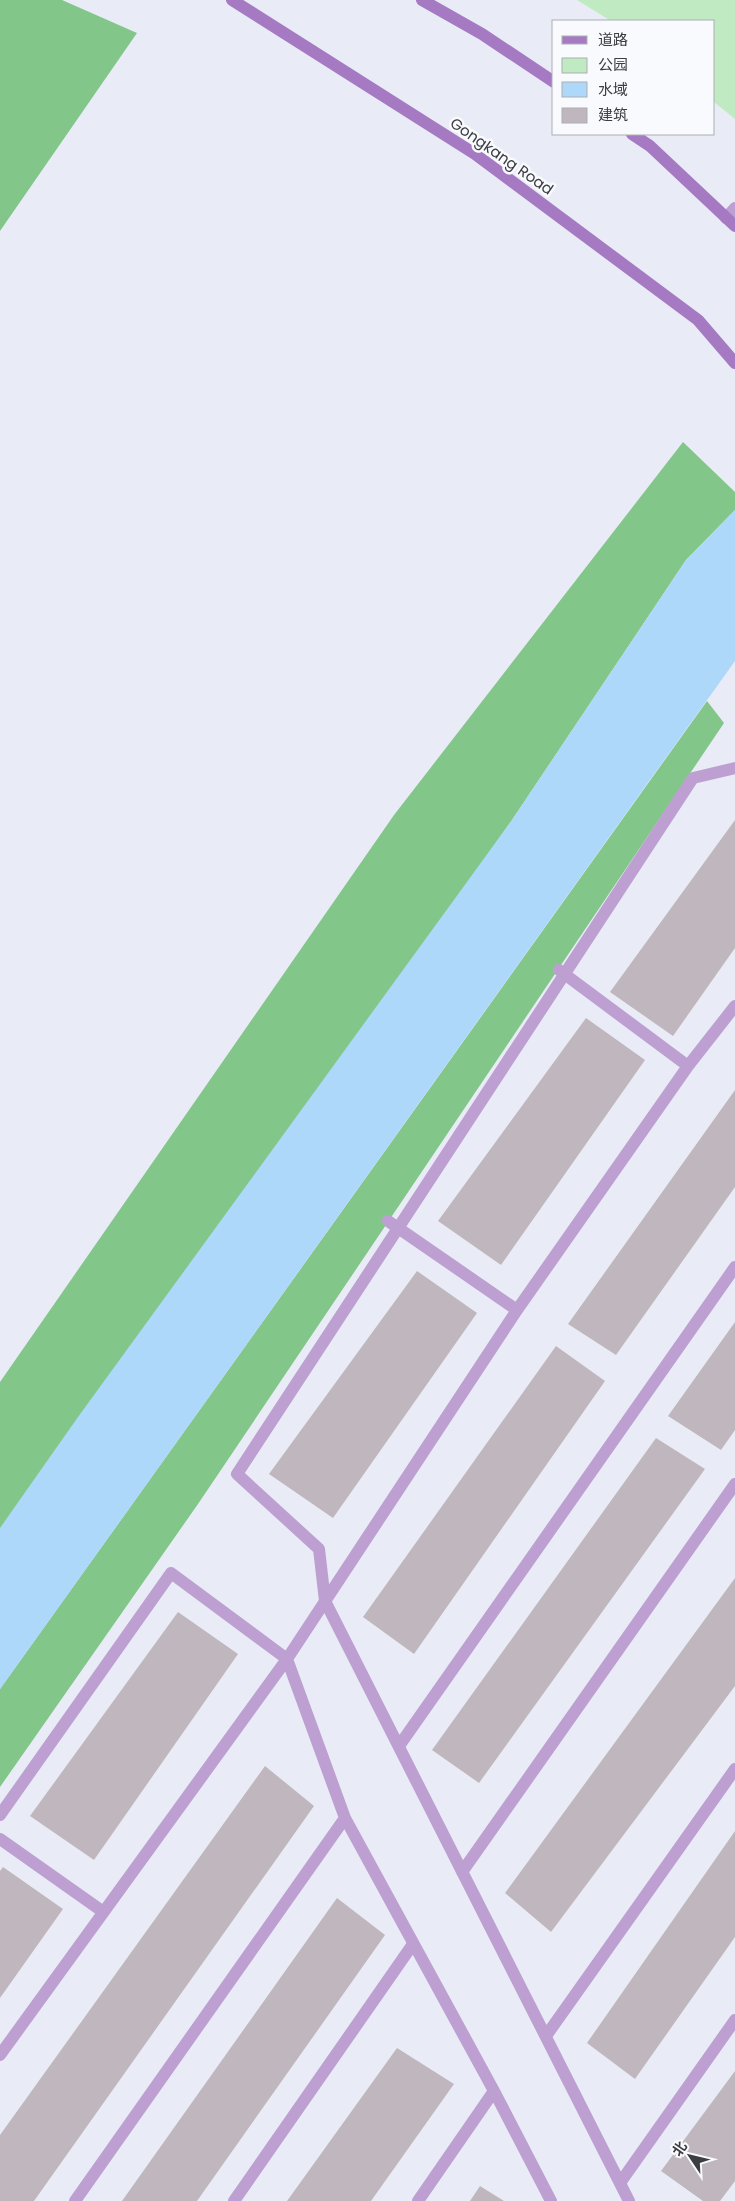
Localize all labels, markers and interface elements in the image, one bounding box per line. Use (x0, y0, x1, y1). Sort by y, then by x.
legend (552, 20, 715, 135)
text: 道路 (598, 29, 628, 50)
text: 公园 (598, 54, 628, 75)
text: 水域 (598, 79, 628, 100)
text: 建筑 (598, 104, 628, 125)
street label: Gongkang Road (446, 113, 558, 199)
north arrow (665, 2131, 715, 2181)
text: 北 (667, 2137, 692, 2160)

